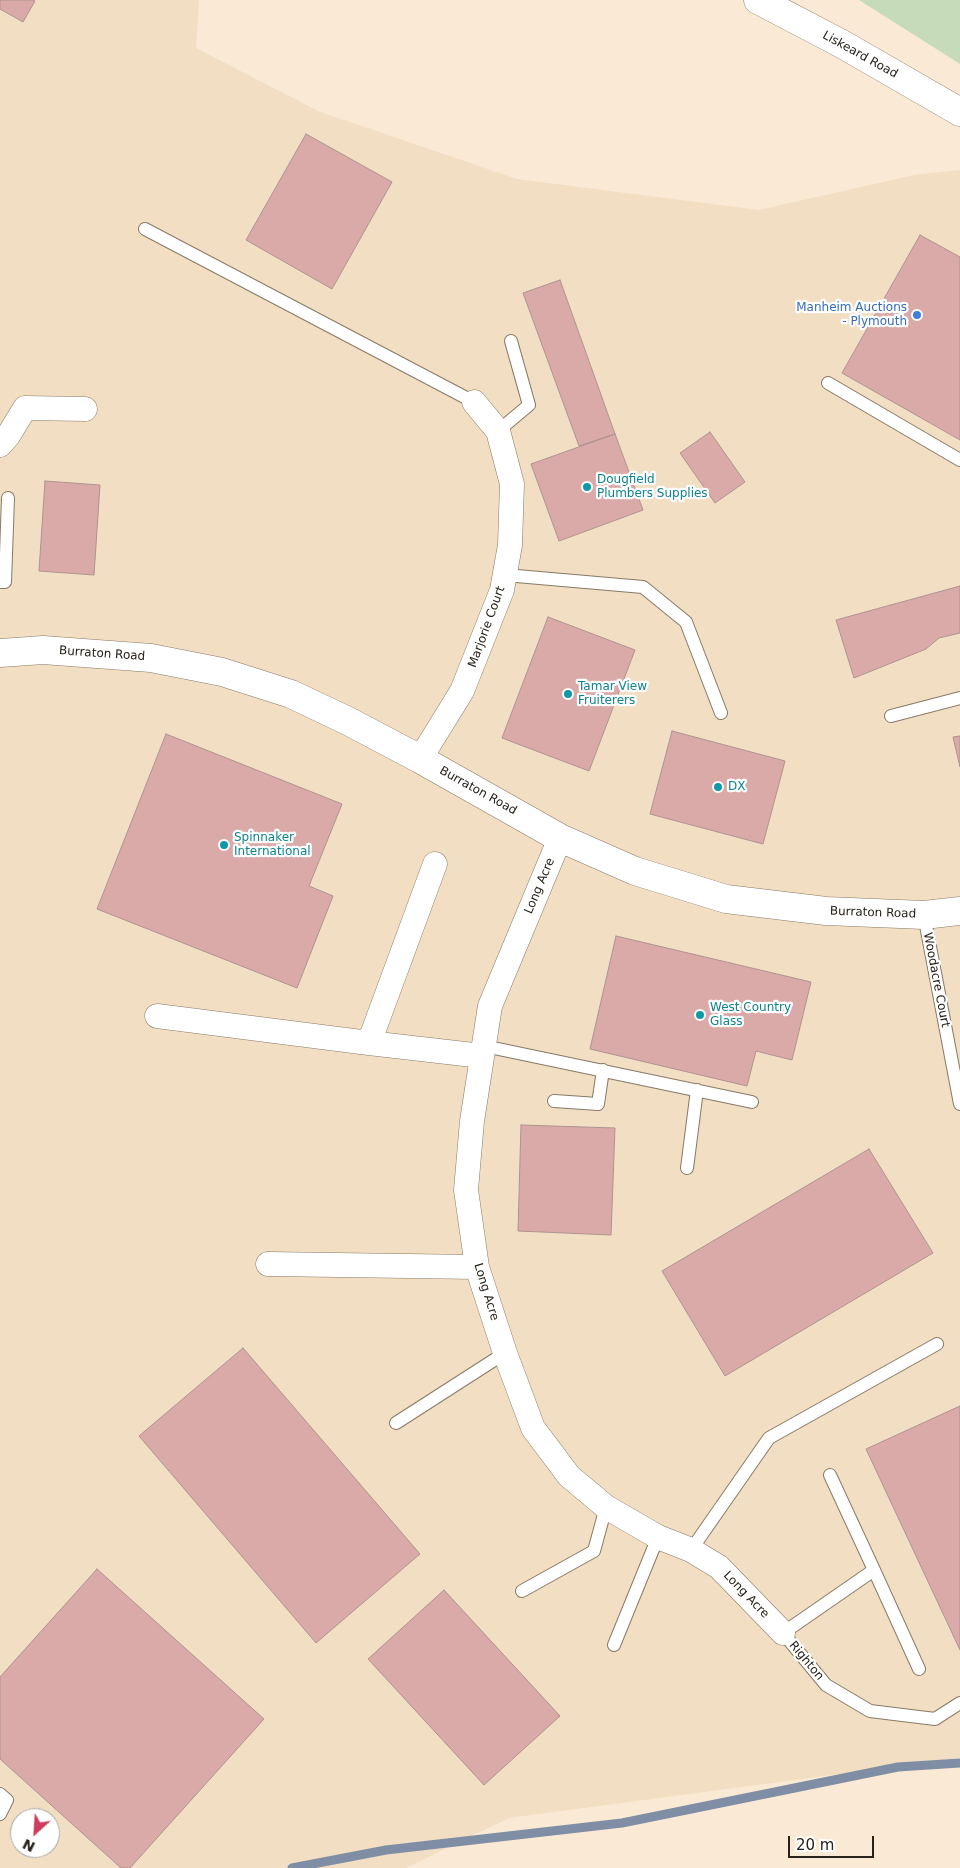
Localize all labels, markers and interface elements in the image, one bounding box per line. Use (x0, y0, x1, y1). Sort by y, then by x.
street label: Liskeard Road (820, 28, 900, 82)
place label: Manheim Auctions - Plymouth (796, 301, 907, 329)
marker: Manheim Auctions - Plymouth (911, 309, 923, 321)
place label: Dougfield Plumbers Supplies (597, 473, 708, 501)
marker: Dougfield Plumbers Supplies (581, 481, 593, 493)
street label: Marjorie Court (466, 584, 508, 670)
street label: Burraton Road (58, 644, 146, 664)
place label: Tamar View Fruiterers (578, 680, 647, 708)
marker: Tamar View Fruiterers (562, 688, 574, 700)
street label: Burraton Road (437, 764, 519, 818)
place label: DX (728, 780, 745, 794)
marker: DX (712, 781, 724, 793)
place label: Spinnaker International (234, 831, 311, 859)
marker: Spinnaker International (218, 839, 230, 851)
street label: Long Acre (522, 856, 558, 916)
street label: Burraton Road (830, 904, 916, 922)
street label: Woodacre Court (920, 931, 952, 1029)
place label: West Country Glass (710, 1001, 791, 1029)
marker: West Country Glass (694, 1009, 706, 1021)
street label: Long Acre (470, 1261, 502, 1323)
street label: Long Acre (720, 1569, 772, 1621)
street label: Righton (786, 1639, 826, 1683)
north arrow (10, 1808, 60, 1858)
scale bar (790, 1826, 876, 1858)
text: N (20, 1836, 38, 1855)
text: 20 m (796, 1836, 834, 1854)

